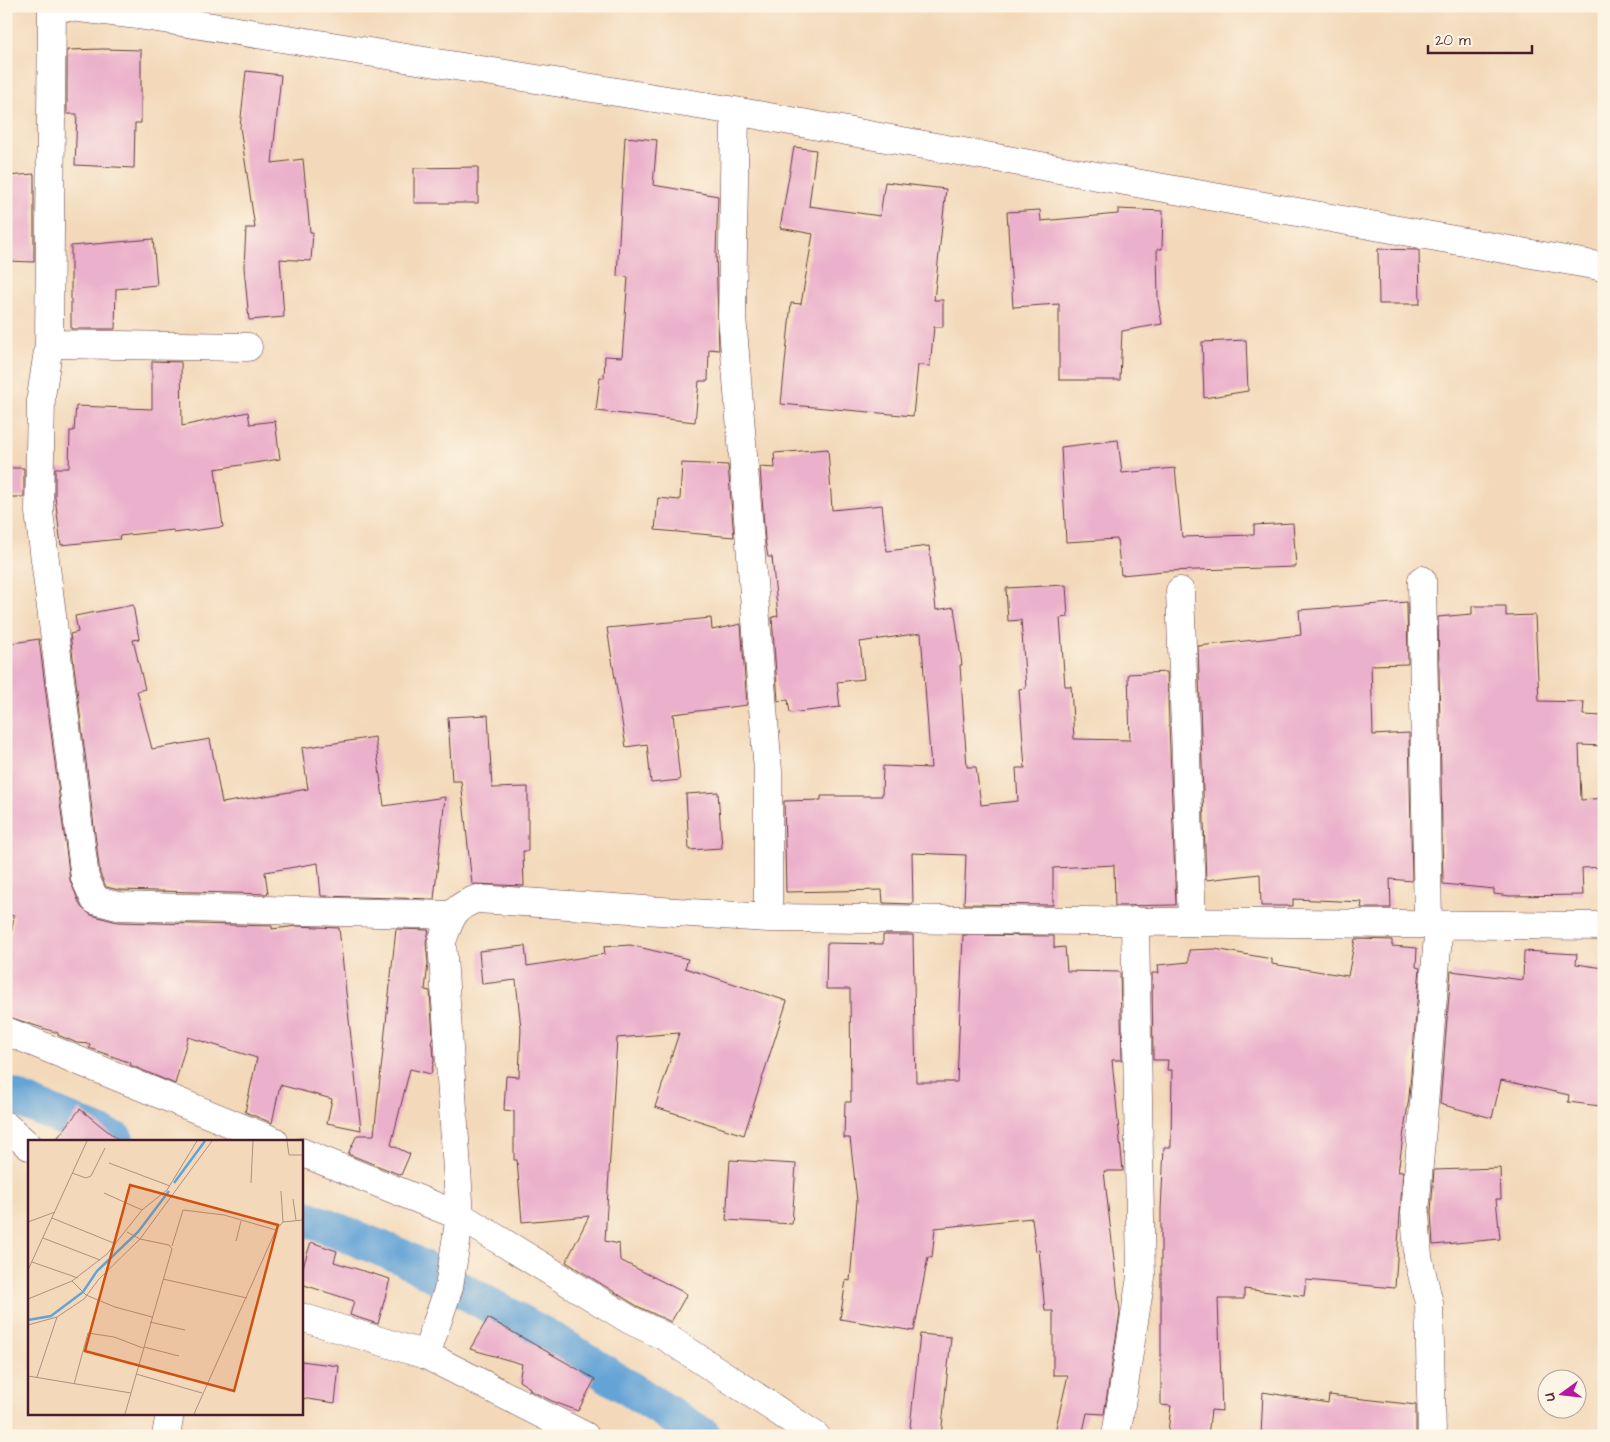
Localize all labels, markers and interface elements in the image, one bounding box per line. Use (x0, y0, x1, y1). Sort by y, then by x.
scale bar (1428, 22, 1531, 54)
text: 20 m (1435, 30, 1471, 51)
inset map (28, 1140, 302, 1414)
north arrow (1538, 1370, 1588, 1420)
text: U (1540, 1391, 1561, 1403)

